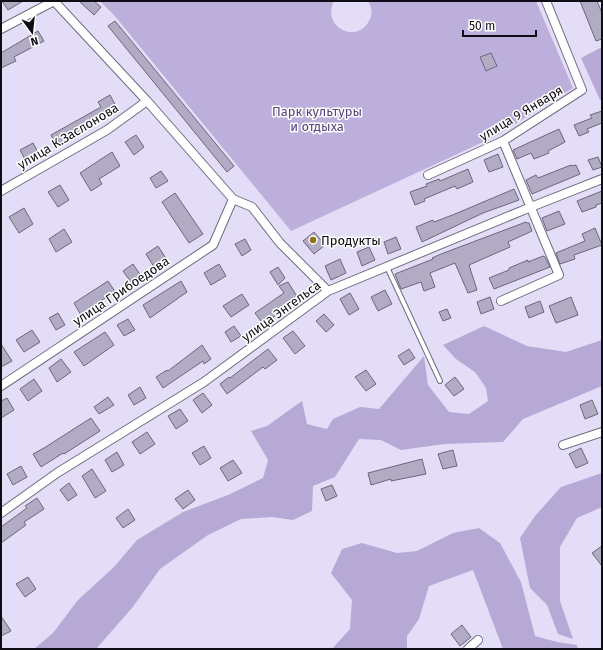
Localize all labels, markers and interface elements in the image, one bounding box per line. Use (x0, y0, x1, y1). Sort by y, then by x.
north arrow (12, 12, 52, 52)
scale bar (463, 12, 536, 38)
text: 50 m (469, 19, 495, 33)
text: N (29, 34, 40, 48)
street label: улица 9 Января (477, 82, 565, 144)
street label: улица К.Заслонова (15, 100, 121, 172)
park label: Парк культуры и отдыха (272, 104, 362, 134)
place label: Продукты (321, 233, 381, 248)
marker: Продукты (308, 235, 318, 245)
street label: улица Грибоедова (70, 253, 172, 329)
street label: улица Энгельса (239, 277, 323, 345)

